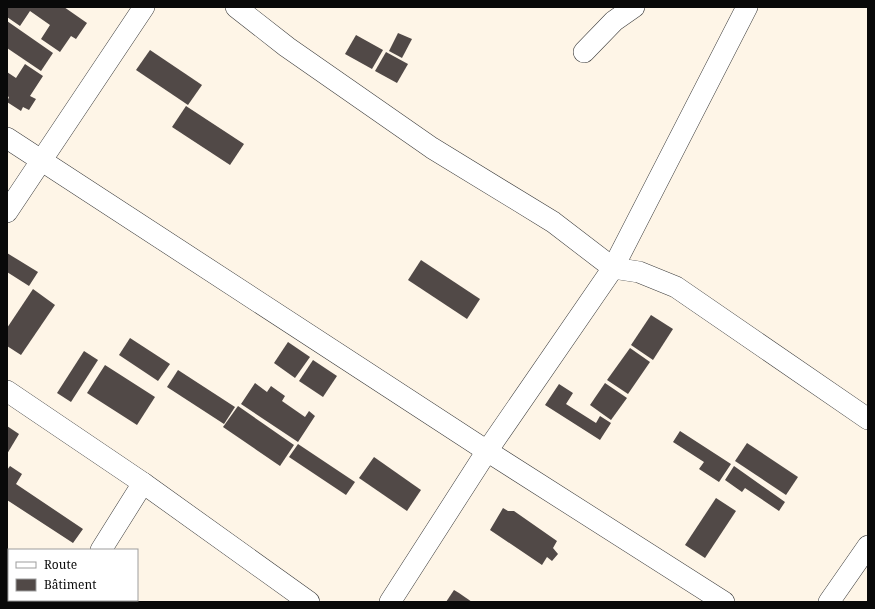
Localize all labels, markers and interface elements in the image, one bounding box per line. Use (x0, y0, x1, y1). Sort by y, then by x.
legend (8, 549, 138, 601)
text: Route (44, 556, 77, 573)
text: Bâtiment (44, 576, 96, 593)

